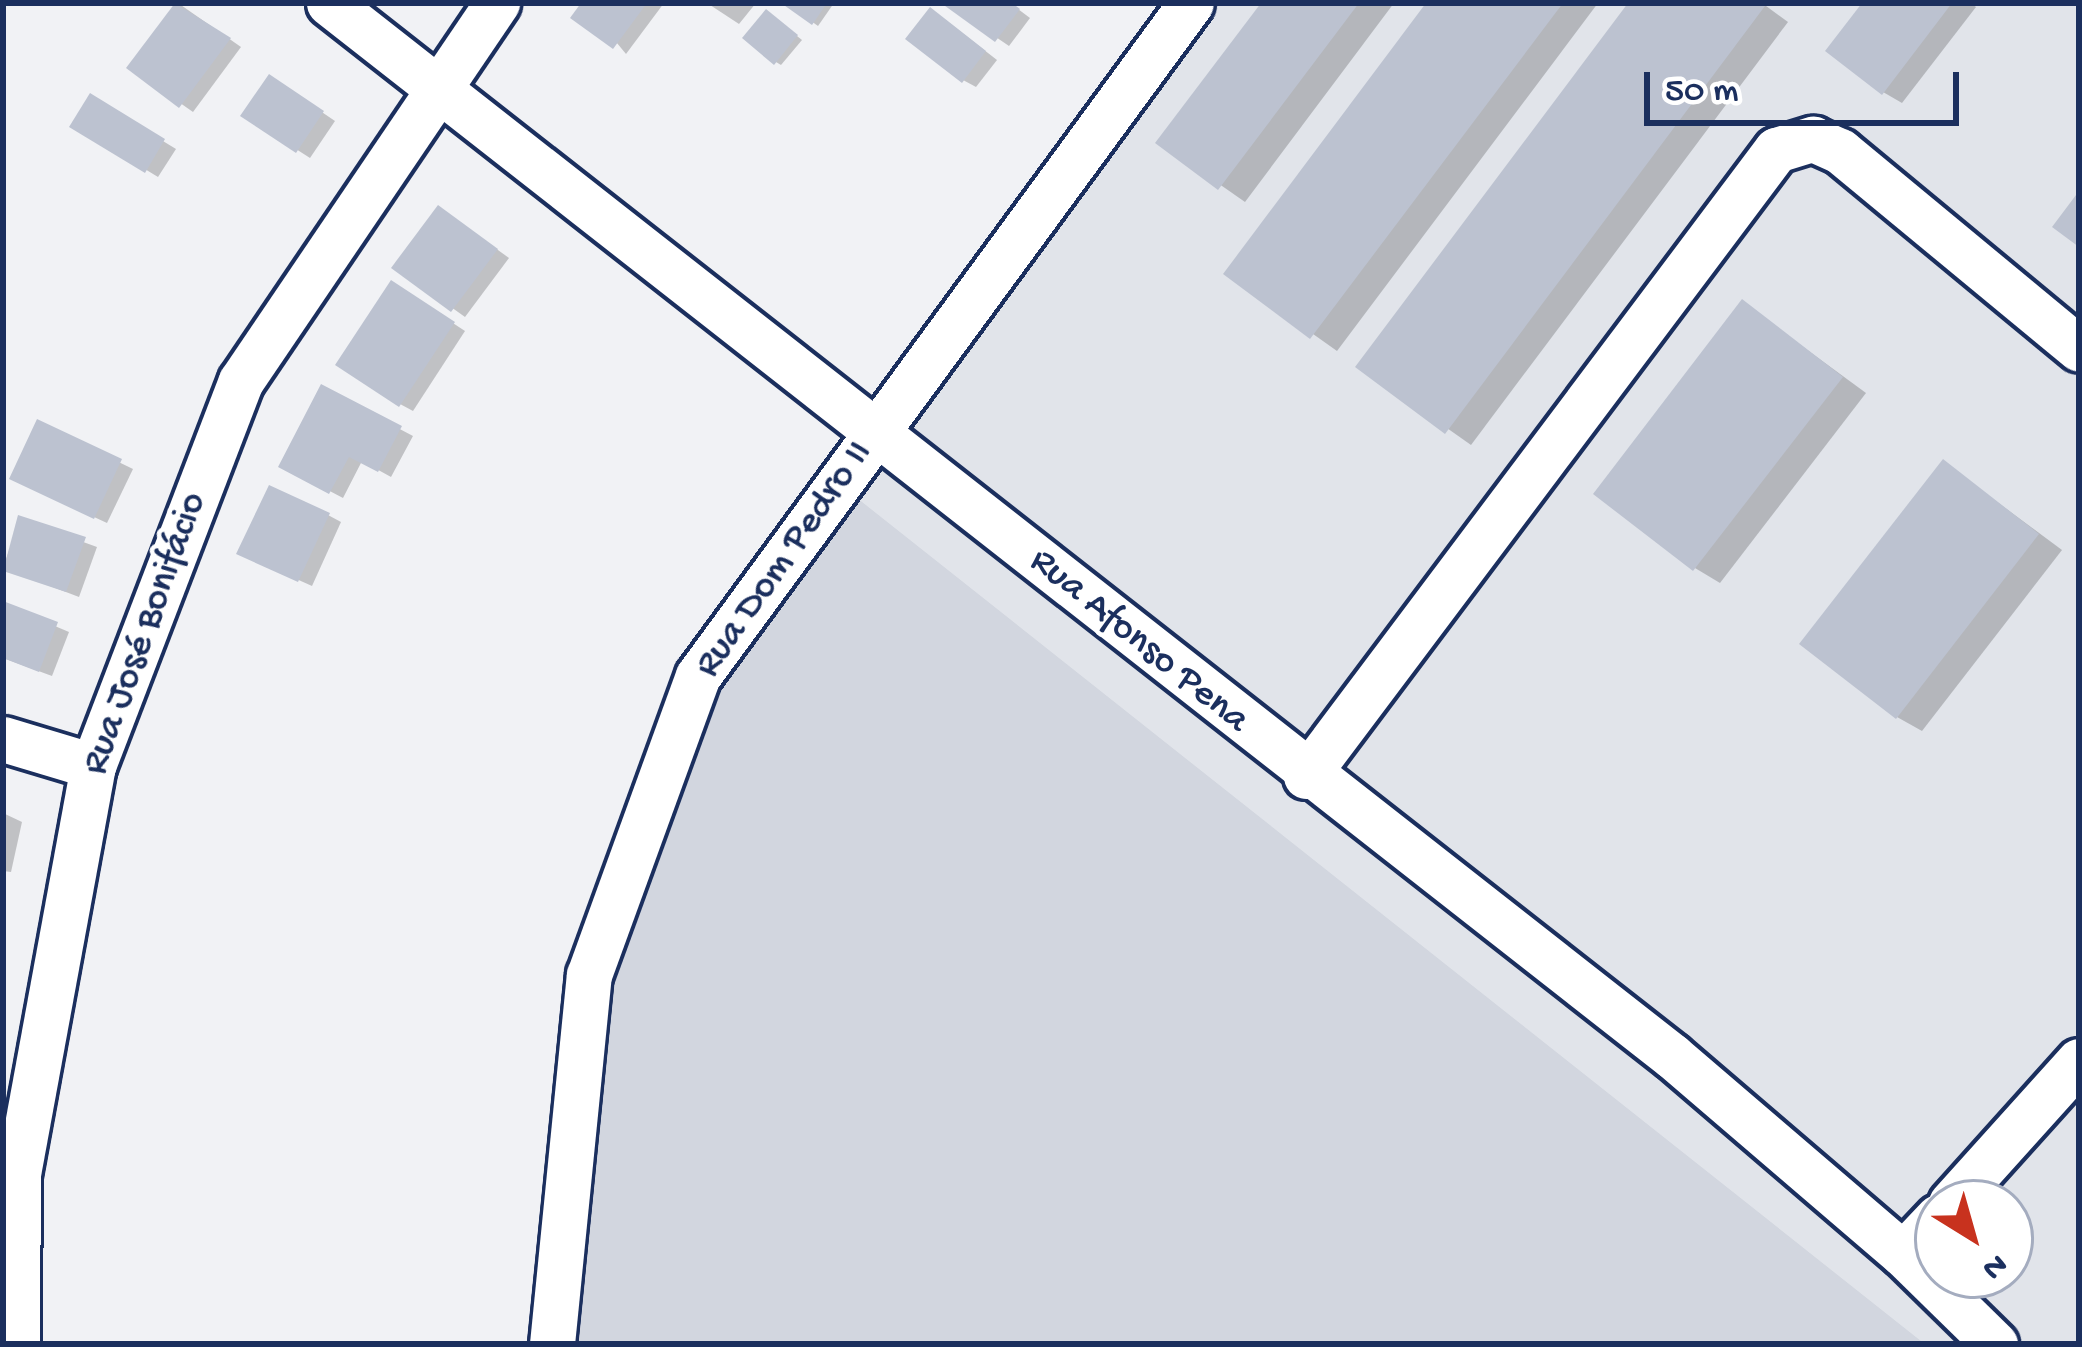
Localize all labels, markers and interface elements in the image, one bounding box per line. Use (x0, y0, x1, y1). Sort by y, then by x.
scale bar (1650, 48, 1965, 122)
text: 50 m (1665, 71, 1738, 114)
street label: Rua Dom Pedro II (686, 432, 884, 688)
street label: Rua José Bonifácio (73, 486, 219, 782)
street label: Rua Afonso Pena (1019, 539, 1257, 745)
north arrow (1914, 1179, 2034, 1299)
text: N (1974, 1244, 2014, 1287)

